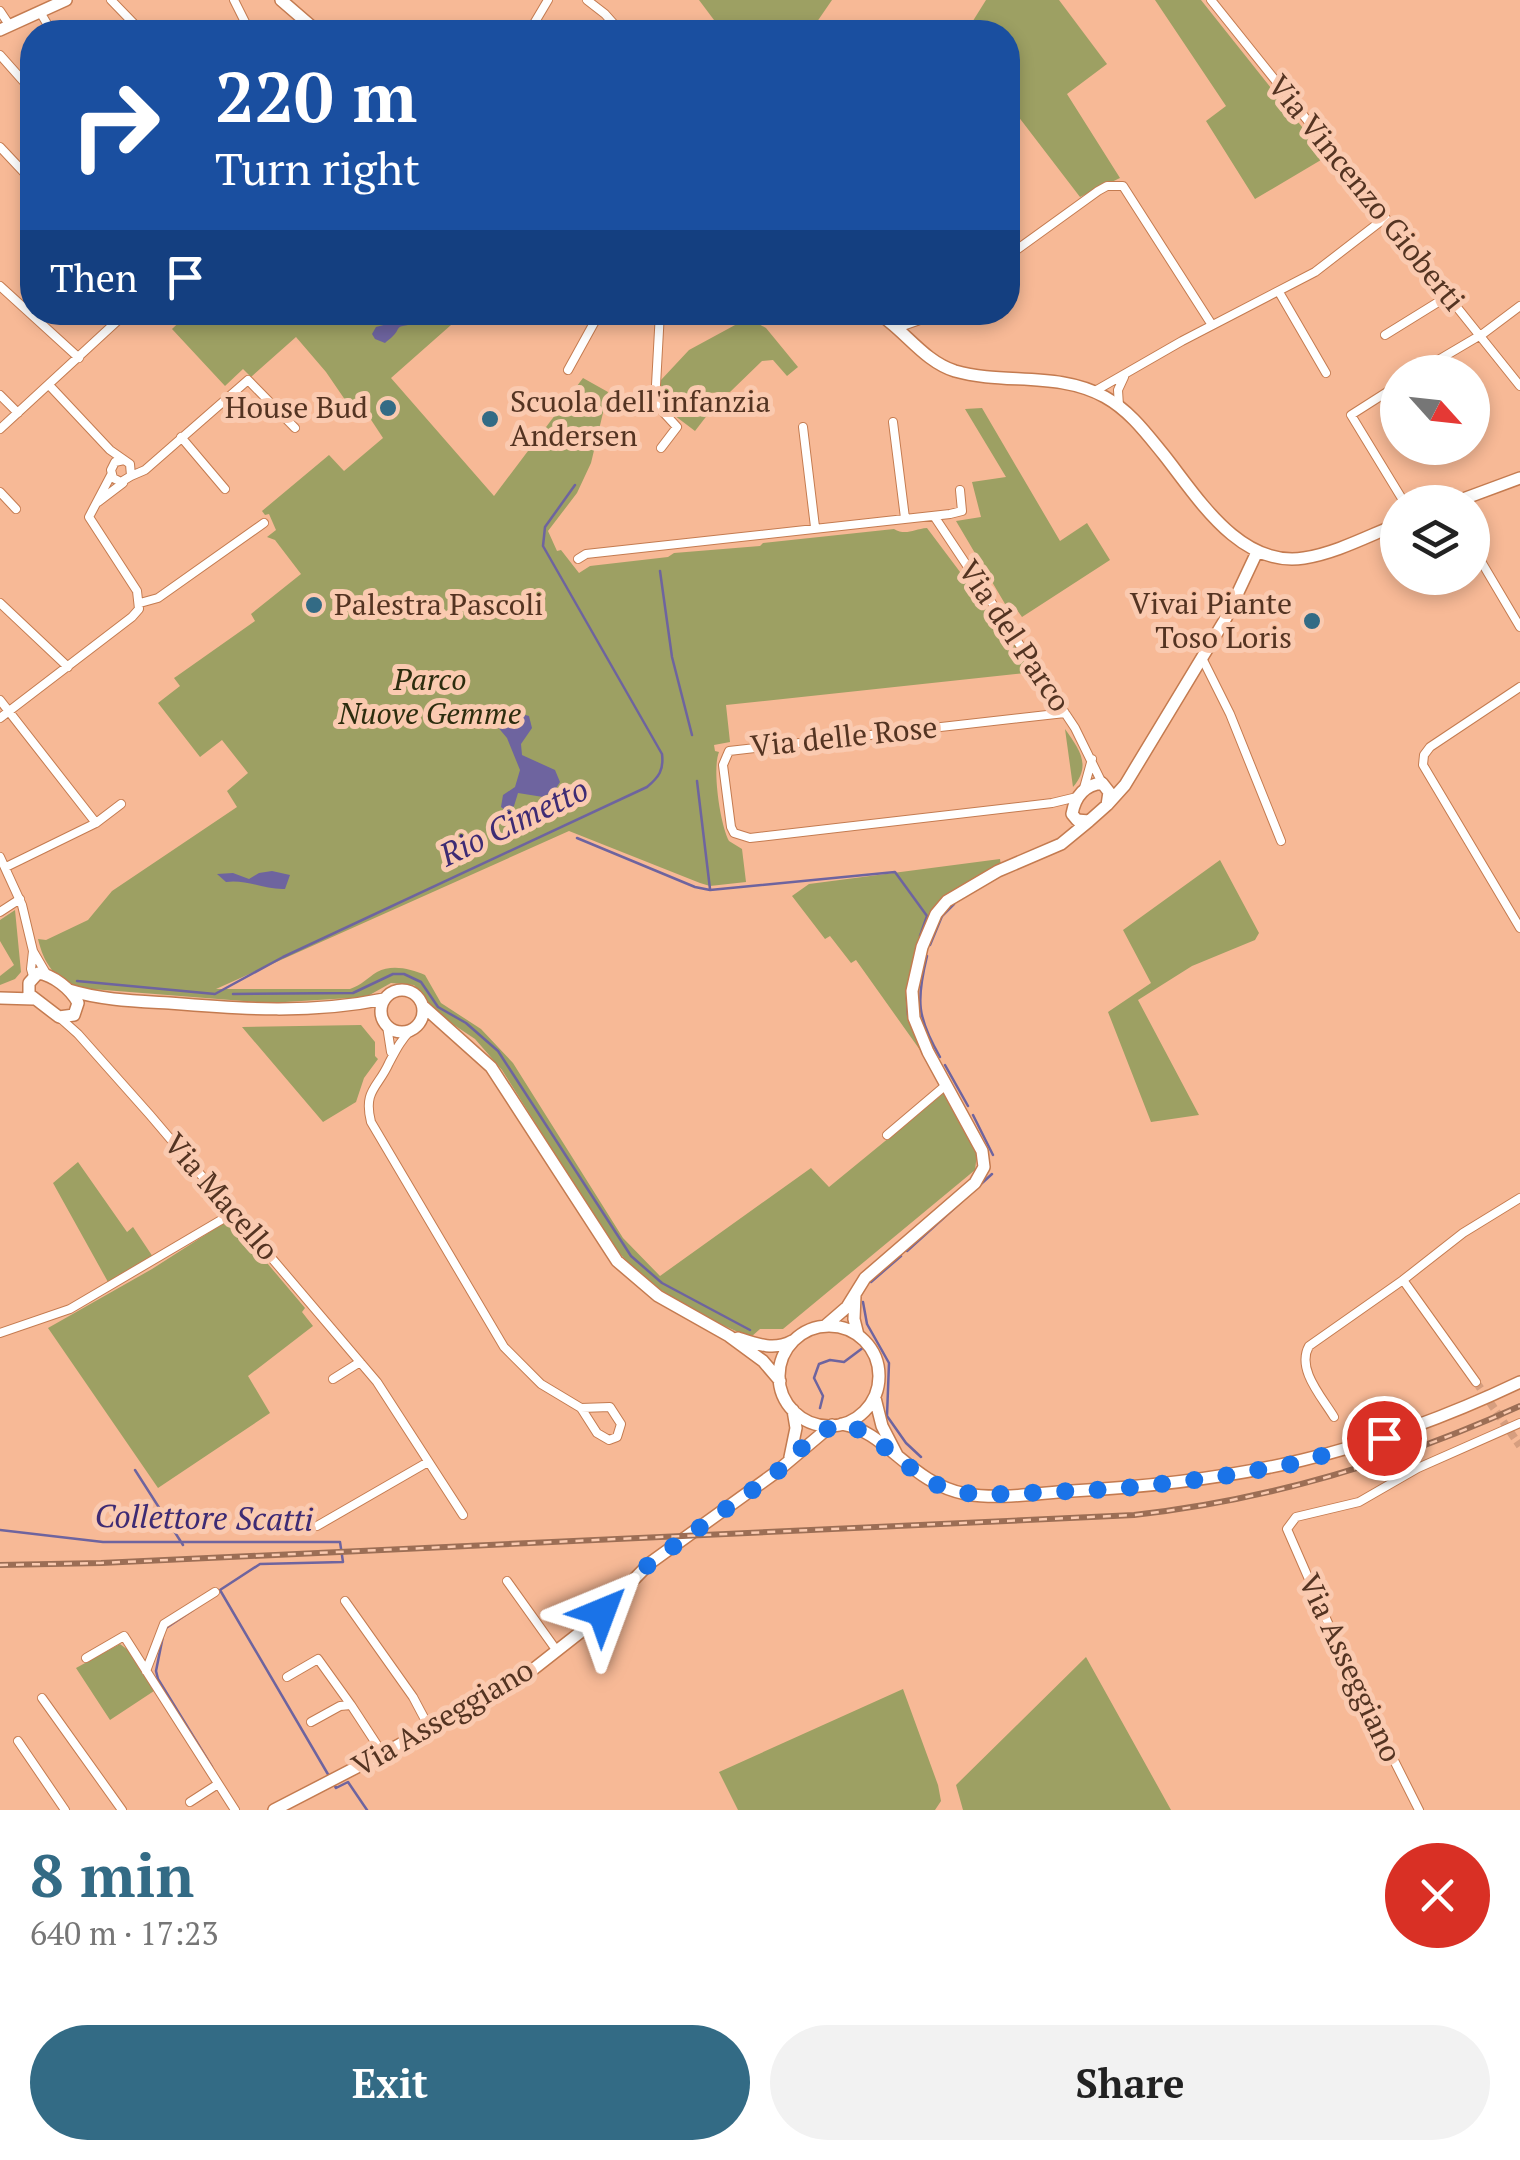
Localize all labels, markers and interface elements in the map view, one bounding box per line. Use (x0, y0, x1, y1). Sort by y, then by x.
text: 220 m (215, 49, 417, 142)
icon: right (50, 60, 180, 190)
street label: Via Vincenzo Gioberti (1259, 66, 1474, 319)
text: Turn right (215, 138, 420, 198)
icon: arrive (158, 250, 213, 305)
text: Then (50, 253, 138, 303)
north arrow (1380, 355, 1490, 465)
map controls (1380, 355, 1490, 595)
place label: Scuola dell'infanzia Andersen (510, 381, 771, 455)
place label: House Bud (225, 387, 368, 427)
marker: House Bud (377, 397, 399, 419)
marker: Scuola dell'infanzia Andersen (479, 408, 501, 430)
button: layers (1380, 485, 1490, 595)
street label: Via del Parco (949, 552, 1080, 719)
place label: Vivai Piante Toso Loris (1130, 583, 1292, 657)
place label: Palestra Pascoli (334, 584, 543, 624)
marker: Palestra Pascoli (303, 594, 325, 616)
marker: Vivai Piante Toso Loris (1301, 610, 1323, 632)
park label: Parco Nuove Gemme (338, 659, 522, 733)
street label: Via delle Rose (749, 706, 939, 766)
water label: Rio Cimetto (431, 767, 595, 876)
street label: Via Macello (155, 1124, 288, 1268)
pin (1342, 1396, 1427, 1481)
icon: arrive (1357, 1411, 1412, 1466)
water label: Collettore Scatti (94, 1494, 314, 1540)
position arrow (550, 1560, 654, 1664)
street label: Via Asseggiano (1290, 1567, 1412, 1768)
street label: Via Asseggiano (345, 1649, 540, 1785)
text: 8 min (30, 1835, 194, 1914)
button: close (1385, 1843, 1490, 1948)
text: 640 m · 17:23 (30, 1912, 218, 1954)
button: Exit (30, 2025, 750, 2140)
button: Share (770, 2025, 1490, 2140)

